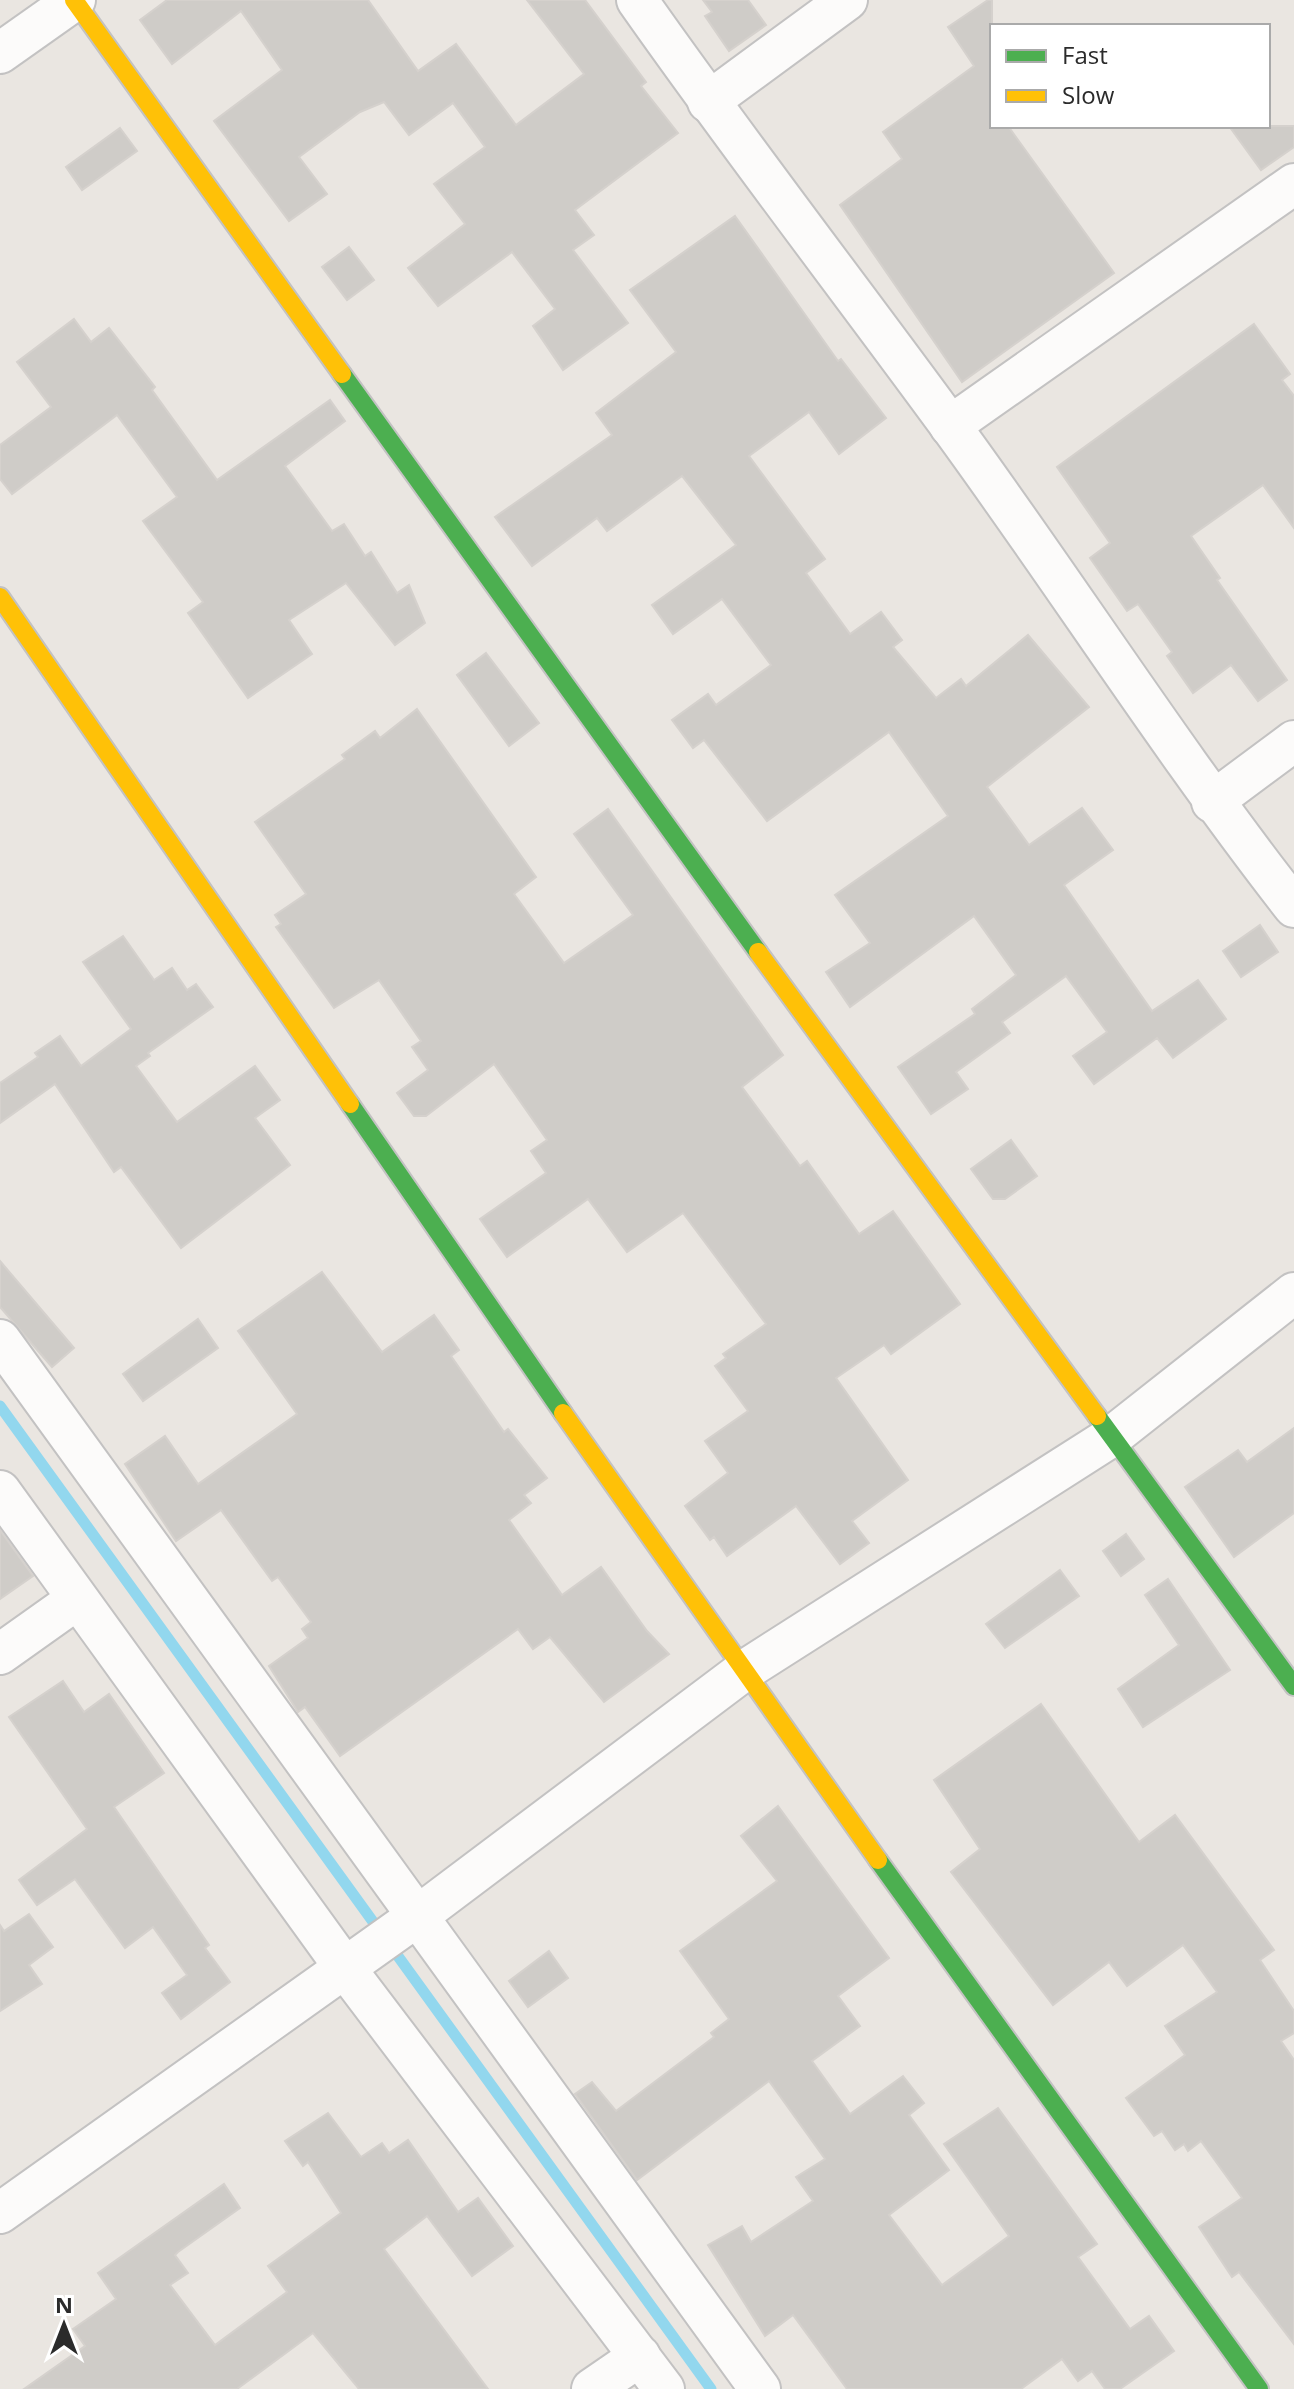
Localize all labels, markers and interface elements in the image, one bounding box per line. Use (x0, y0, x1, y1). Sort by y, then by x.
legend (990, 24, 1270, 128)
text: Fast (1062, 38, 1108, 71)
text: Slow (1062, 78, 1115, 111)
north arrow (24, 2285, 104, 2365)
text: N (55, 2289, 73, 2319)

